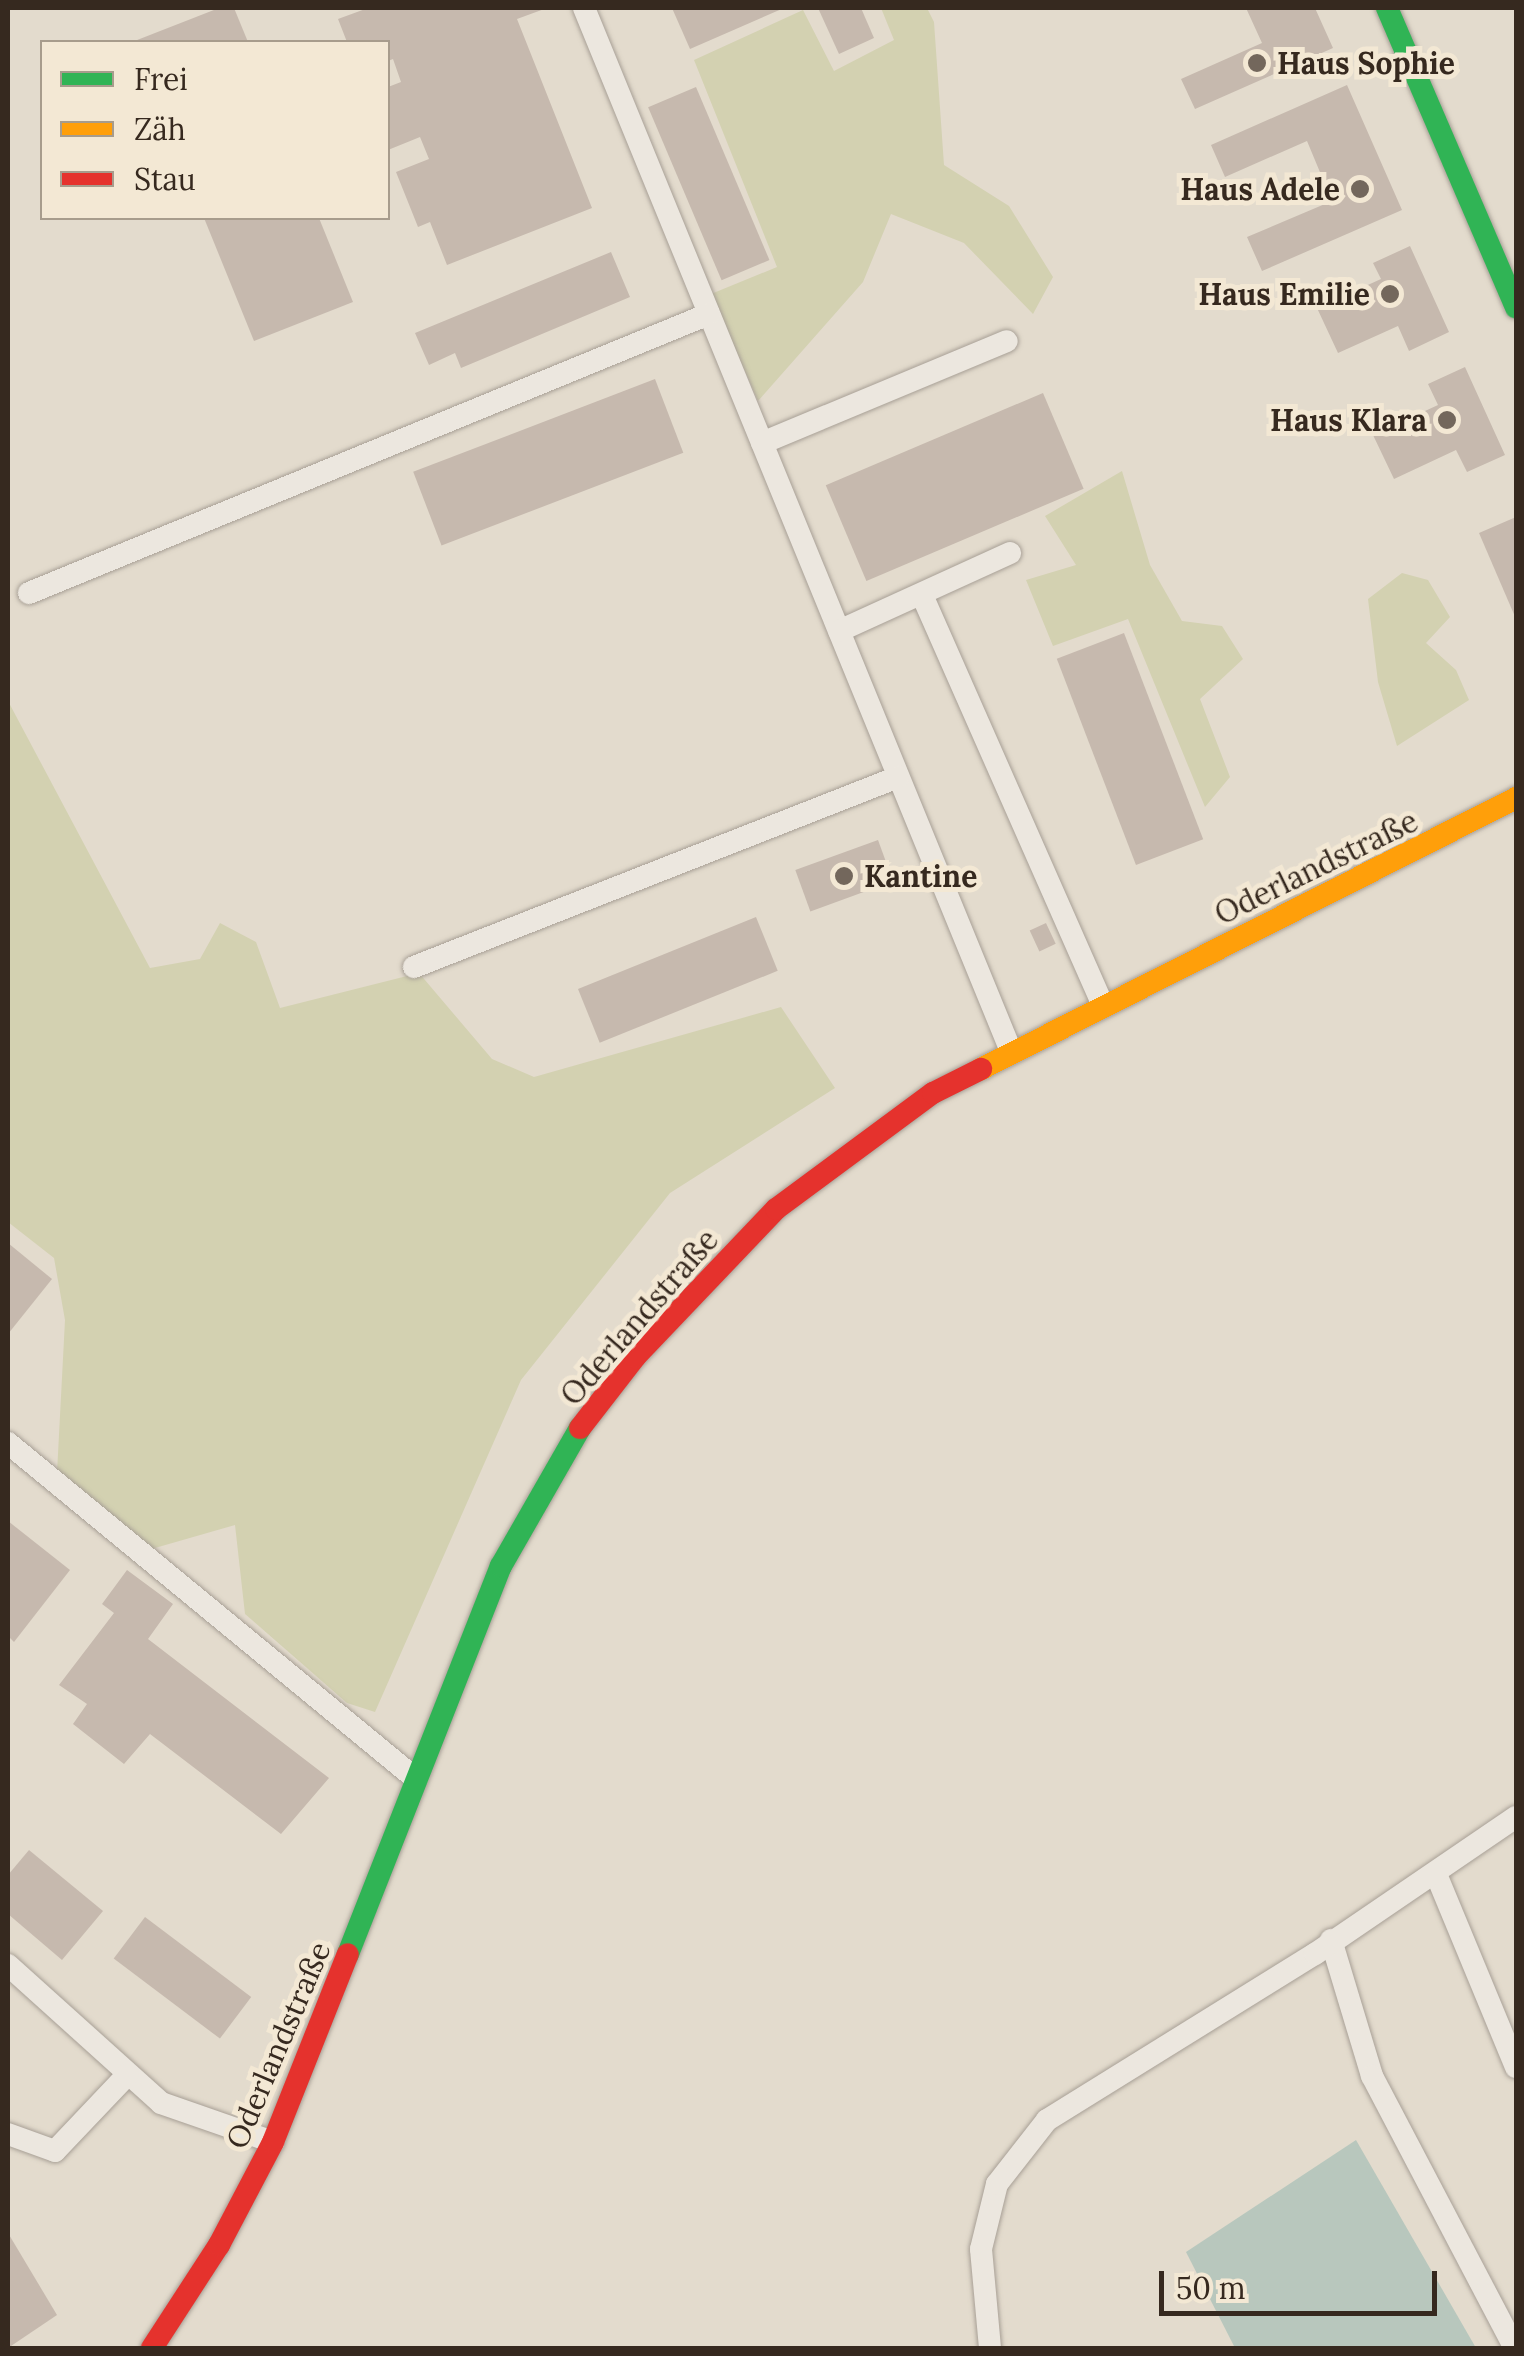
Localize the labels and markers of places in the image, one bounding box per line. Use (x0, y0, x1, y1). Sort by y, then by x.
place label: Haus Sophie (1277, 45, 1455, 81)
marker: Haus Sophie (1246, 52, 1268, 74)
place label: Haus Adele (1180, 171, 1340, 207)
marker: Haus Adele (1349, 178, 1371, 200)
place label: Haus Emilie (1198, 276, 1370, 312)
marker: Haus Emilie (1379, 283, 1401, 305)
place label: Haus Klara (1270, 402, 1427, 438)
marker: Haus Klara (1436, 409, 1458, 431)
place label: Kantine (864, 858, 977, 894)
marker: Kantine (833, 865, 855, 887)

